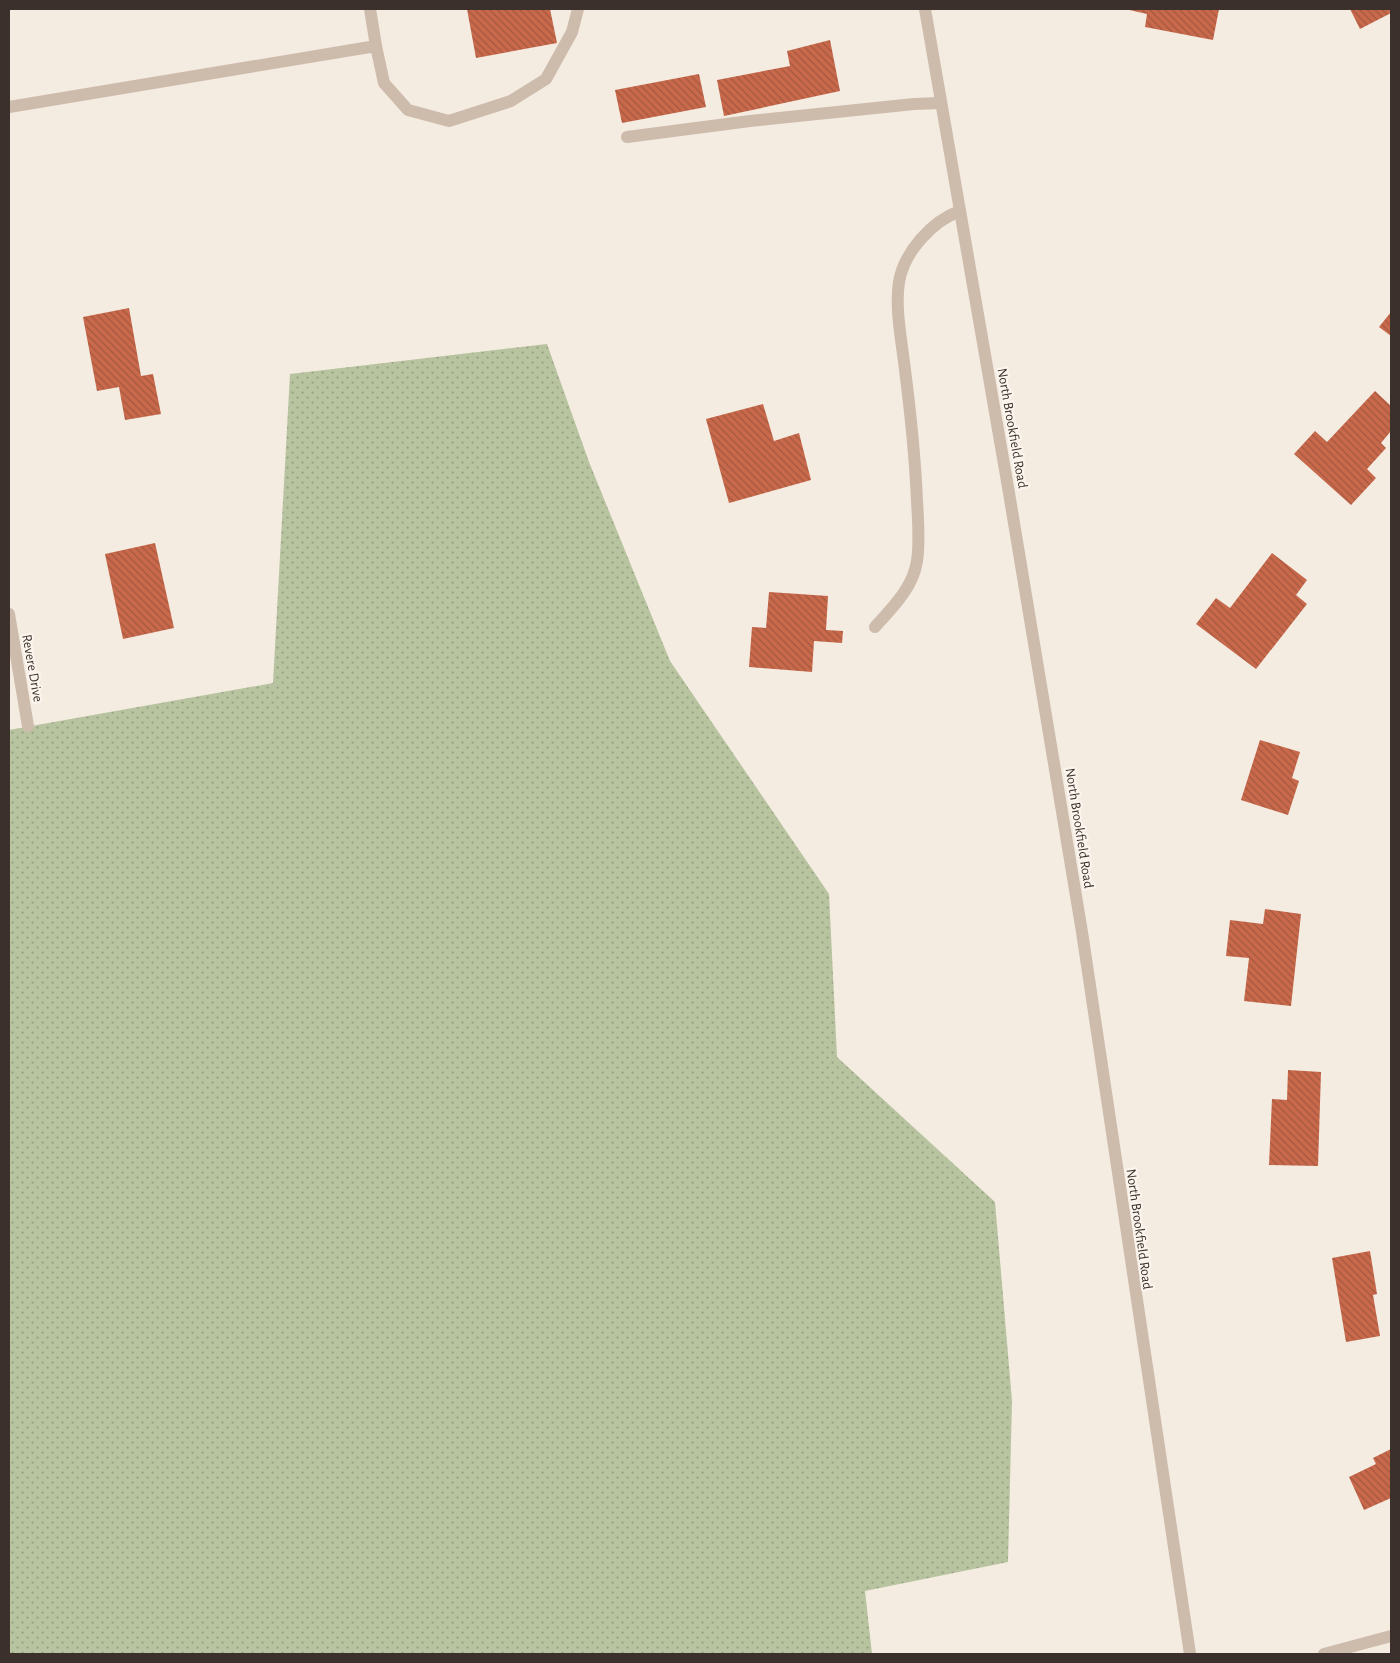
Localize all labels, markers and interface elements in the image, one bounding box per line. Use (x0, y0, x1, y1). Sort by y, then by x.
street label: North Brookfield Road (995, 367, 1029, 489)
street label: Revere Drive (19, 633, 45, 703)
street label: North Brookfield Road (1063, 767, 1095, 889)
street label: North Brookfield Road (1124, 1168, 1154, 1290)

